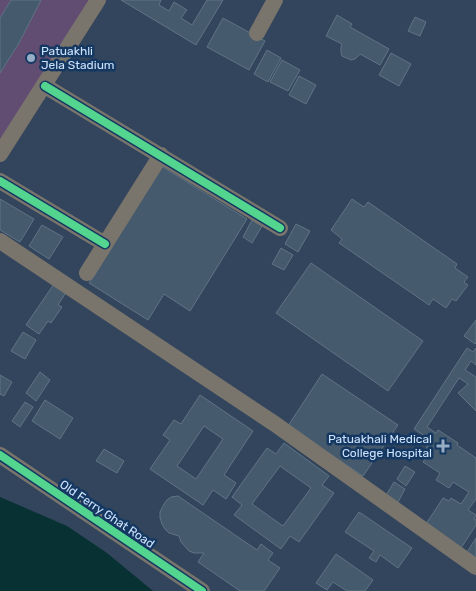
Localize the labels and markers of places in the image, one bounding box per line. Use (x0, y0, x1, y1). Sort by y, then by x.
place label: Patuakhli Jela Stadium (41, 44, 115, 72)
marker: Patuakhli Jela Stadium (25, 52, 37, 64)
place label: Patuakhali Medical College Hospital (328, 432, 432, 460)
marker: Patuakhali Medical College Hospital (436, 439, 450, 453)

